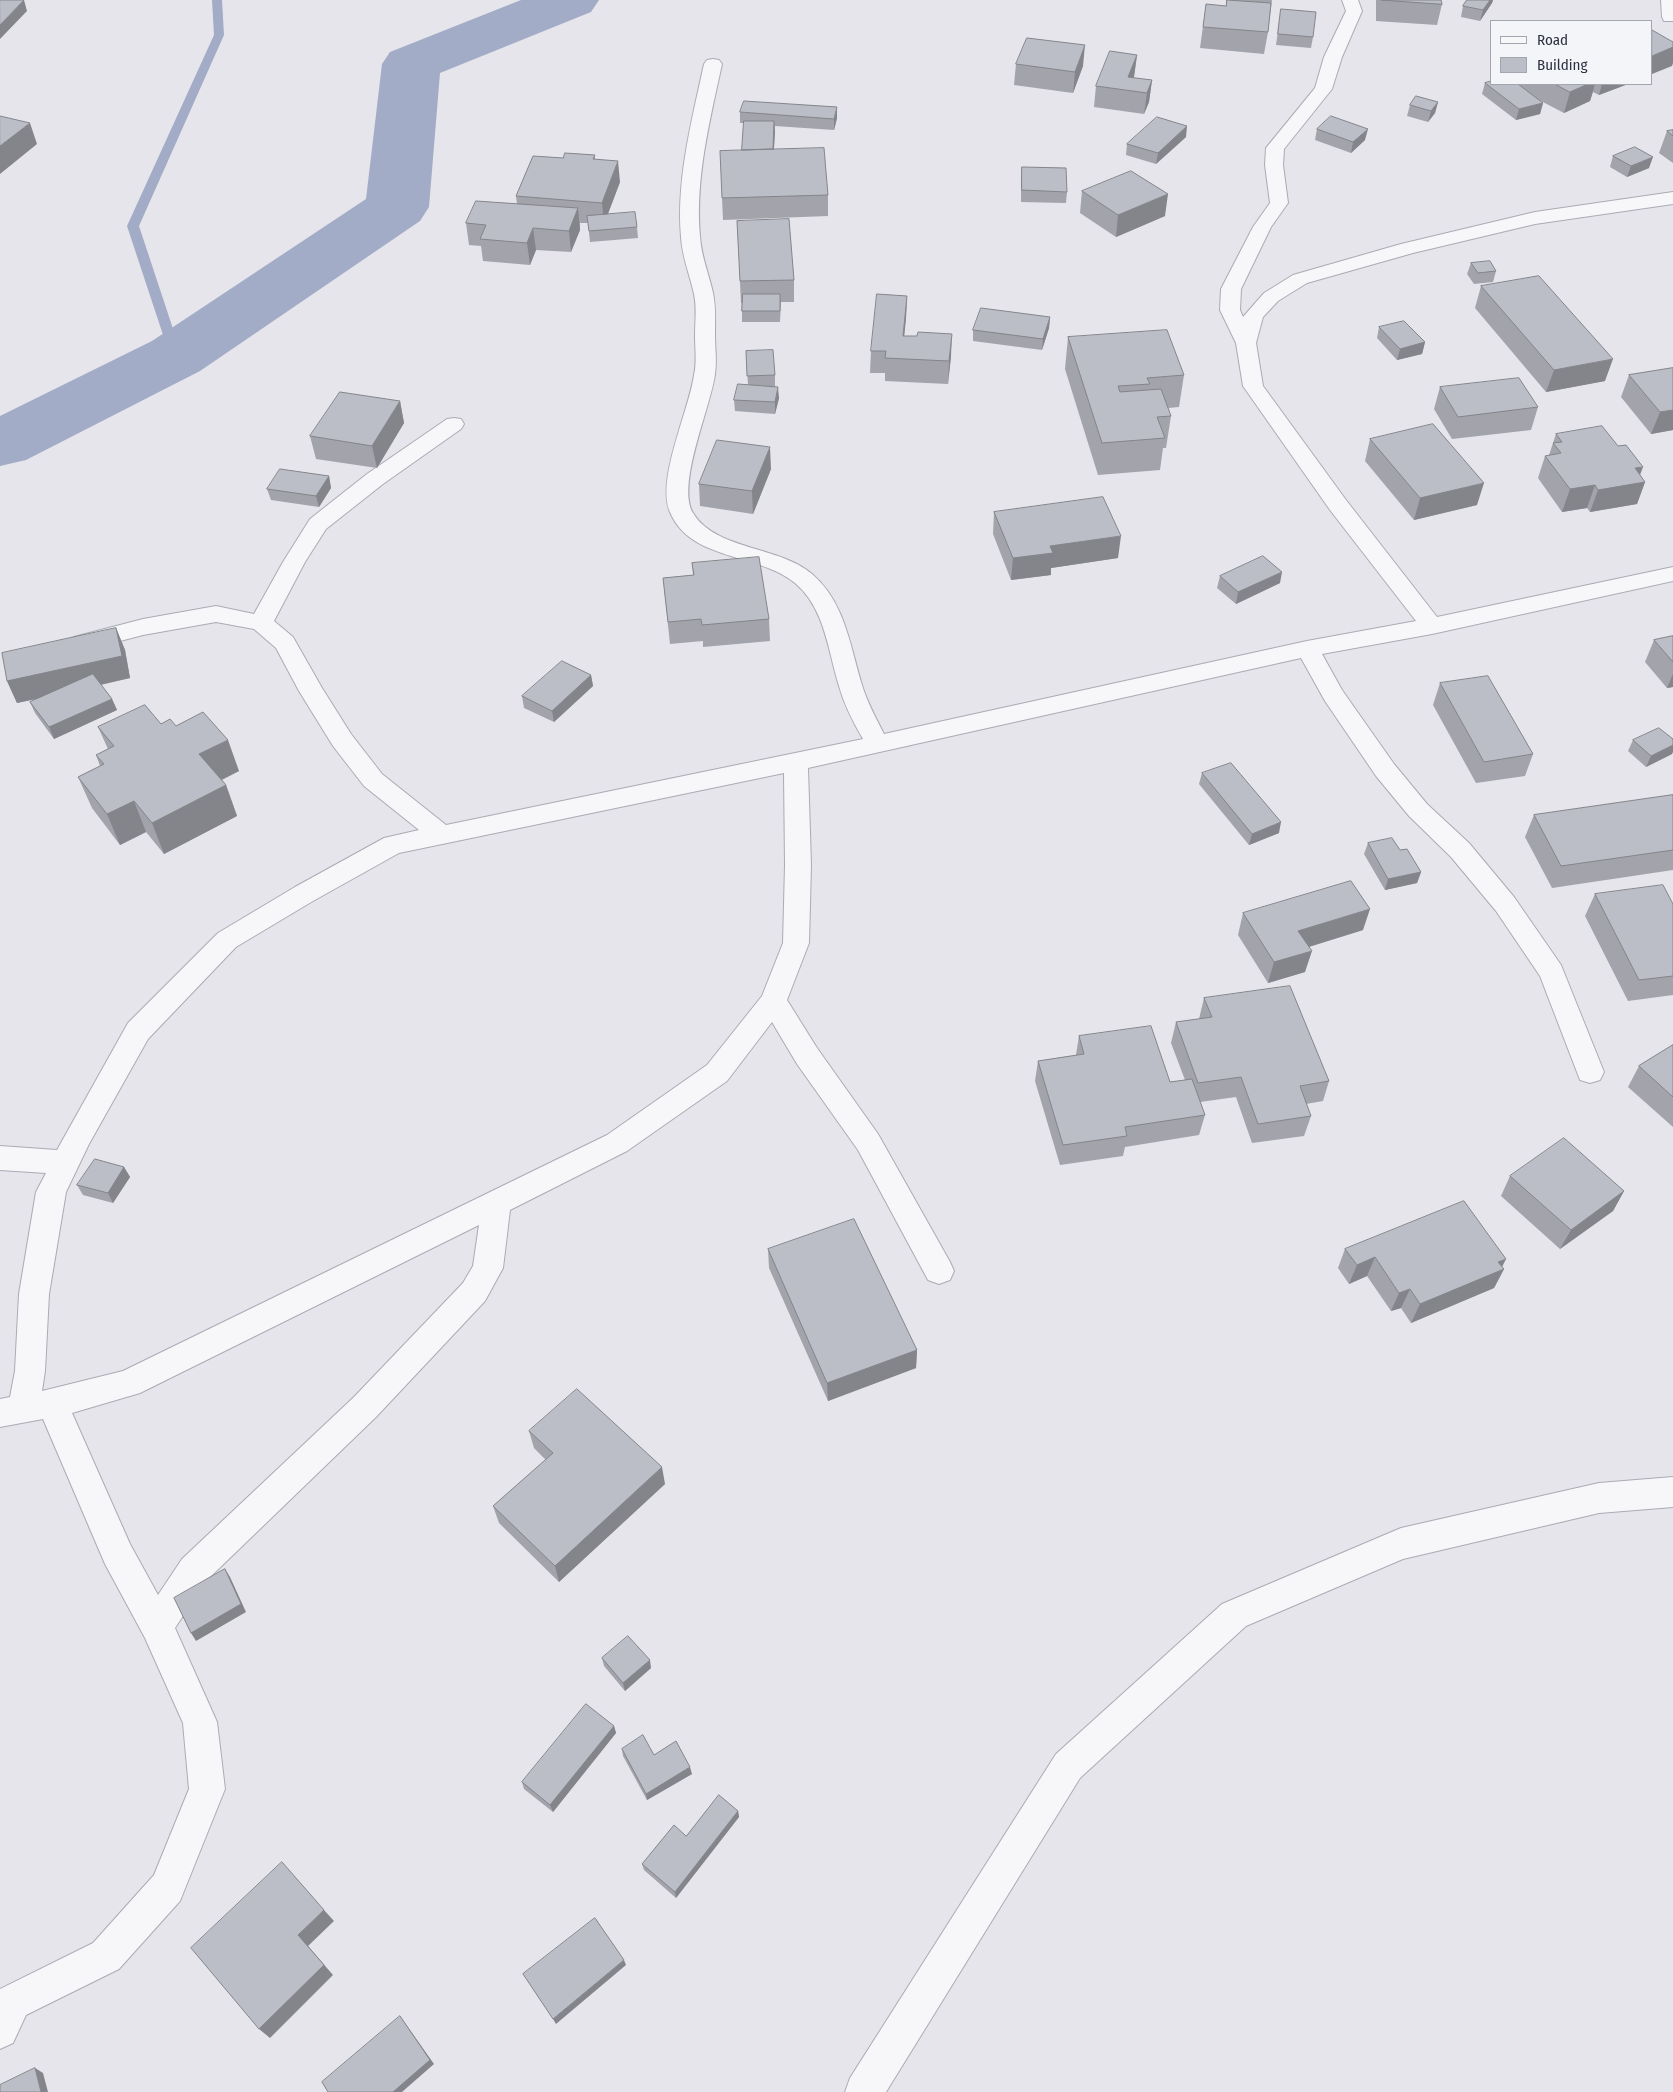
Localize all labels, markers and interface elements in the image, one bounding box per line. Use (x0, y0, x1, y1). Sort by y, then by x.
legend (1490, 20, 1653, 85)
text: Road (1537, 31, 1568, 49)
text: Building (1537, 56, 1588, 74)

